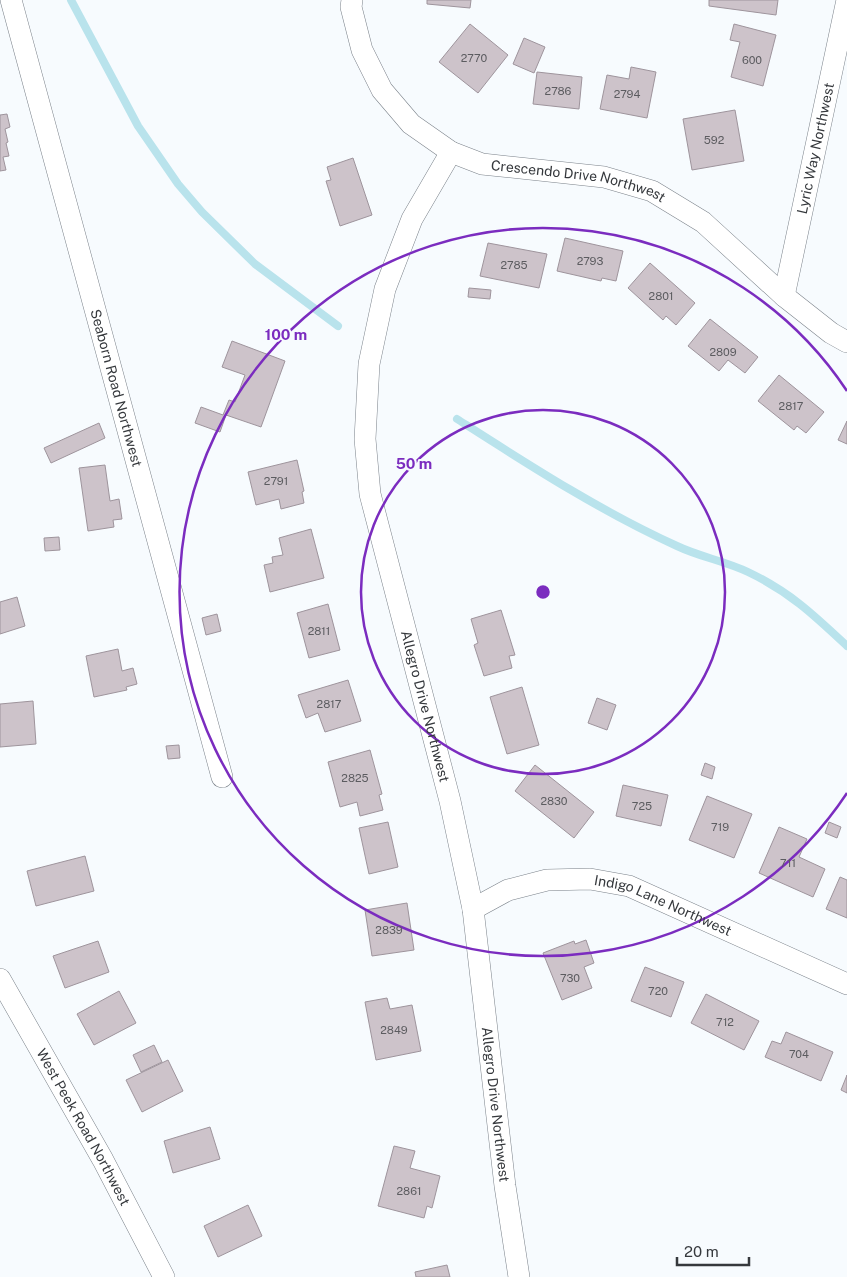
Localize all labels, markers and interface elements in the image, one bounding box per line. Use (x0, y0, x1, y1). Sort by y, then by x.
house number: 2770 (461, 52, 487, 64)
house number: 600 (742, 54, 762, 66)
street label: Lyric Way Northwest (794, 81, 837, 215)
house number: 2786 (545, 85, 572, 97)
house number: 2794 (614, 88, 640, 100)
house number: 592 (704, 134, 725, 146)
street label: Crescendo Drive Northwest (490, 157, 668, 205)
house number: 2793 (577, 255, 603, 267)
house number: 2785 (500, 259, 528, 271)
house number: 2801 (649, 290, 673, 302)
street label: Seaborn Road Northwest (87, 307, 145, 469)
text: 100 m (265, 326, 307, 343)
house number: 2809 (709, 346, 737, 358)
house number: 2817 (779, 400, 804, 412)
text: 50 m (396, 455, 432, 472)
house number: 2791 (264, 475, 288, 487)
centre of rings (534, 583, 552, 601)
house number: 2811 (308, 625, 330, 637)
street label: Allegro Drive Northwest (398, 629, 453, 784)
house number: 2817 (317, 698, 342, 710)
house number: 2825 (341, 772, 369, 784)
house number: 2830 (540, 795, 568, 807)
house number: 725 (632, 800, 652, 812)
house number: 719 (711, 821, 729, 833)
house number: 711 (780, 857, 796, 869)
street label: Indigo Lane Northwest (593, 872, 734, 939)
house number: 2839 (375, 924, 403, 936)
house number: 730 (560, 972, 580, 984)
house number: 720 (648, 985, 668, 997)
house number: 712 (716, 1016, 734, 1028)
house number: 2849 (380, 1024, 408, 1036)
street label: Allegro Drive Northwest (479, 1026, 512, 1183)
street label: West Peek Road Northwest (33, 1046, 133, 1208)
house number: 704 (789, 1048, 809, 1060)
house number: 2861 (397, 1185, 421, 1197)
scale bar (677, 1234, 750, 1266)
text: 20 m (684, 1243, 719, 1260)

